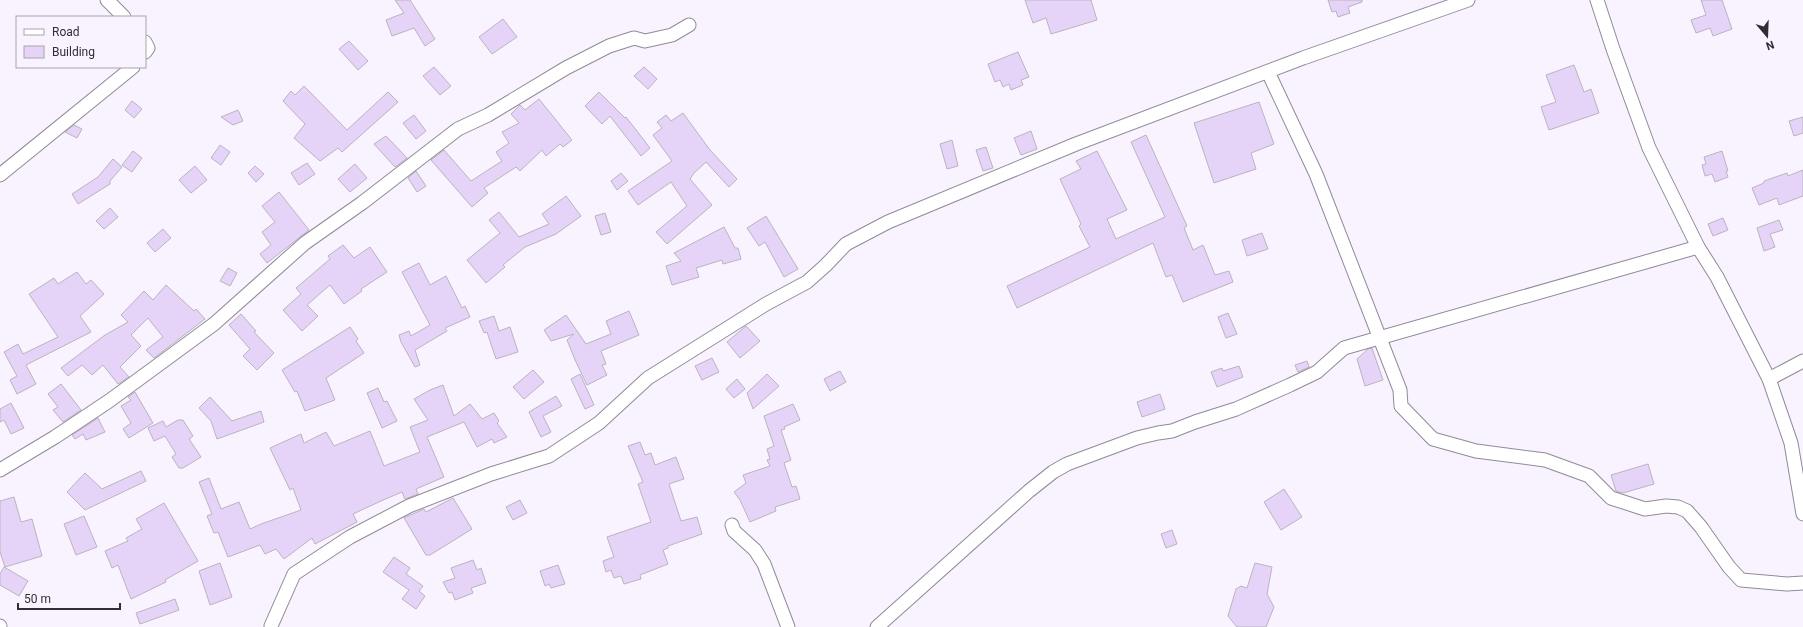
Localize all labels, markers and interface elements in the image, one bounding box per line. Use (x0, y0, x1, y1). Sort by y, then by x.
legend (16, 16, 146, 68)
north arrow (1747, 16, 1787, 56)
text: Road (52, 25, 80, 39)
text: N (1764, 38, 1776, 52)
text: Building (52, 45, 95, 59)
scale bar (18, 585, 120, 611)
text: 50 m (24, 592, 51, 606)

